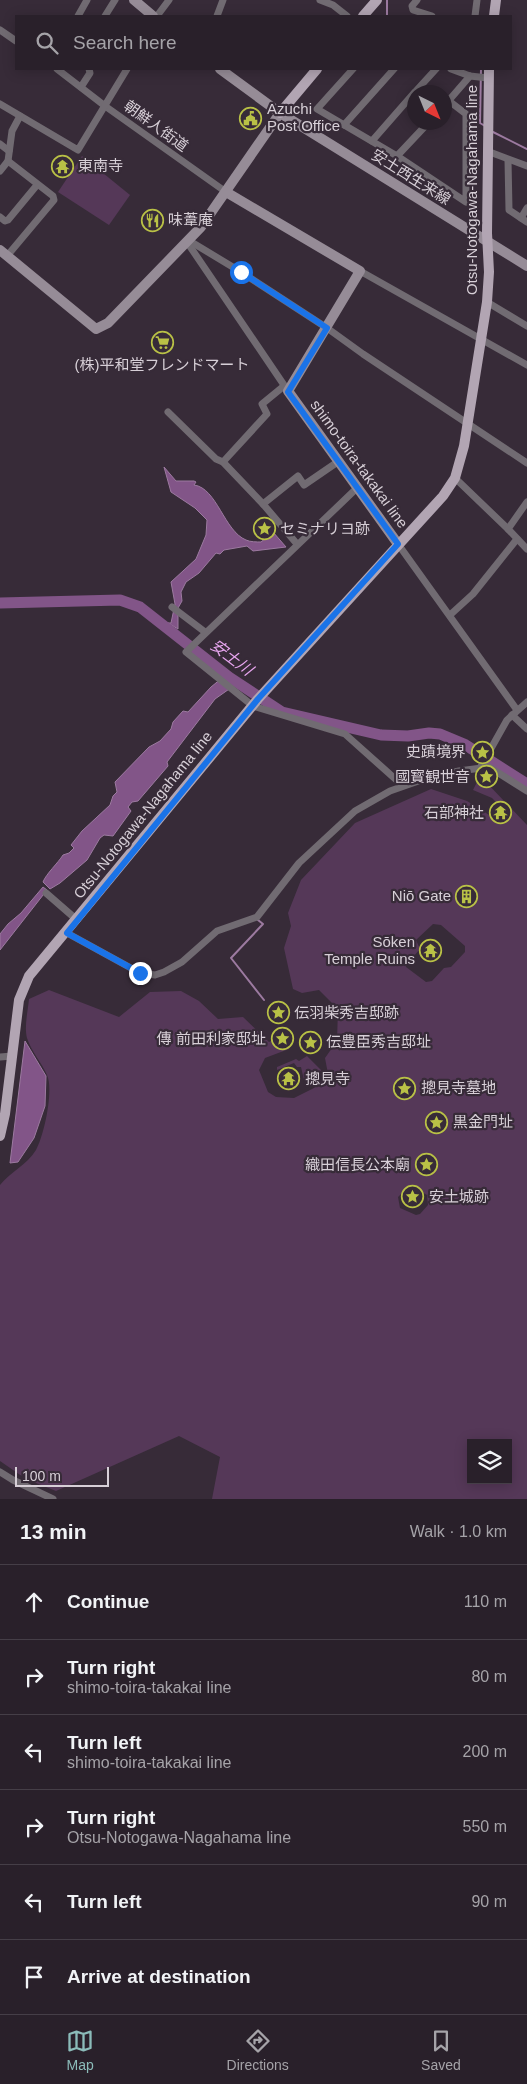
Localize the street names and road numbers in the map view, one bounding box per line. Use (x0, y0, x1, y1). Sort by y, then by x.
street label: Otsu-Notogawa-Nagahama line (463, 85, 480, 295)
street label: 朝鮮人街道 (121, 97, 192, 155)
street label: 安土西生来線 (369, 146, 454, 208)
street label: shimo-toira-takakai line (307, 396, 412, 531)
street label: Otsu-Notogawa-Nagahama line (70, 728, 215, 902)

